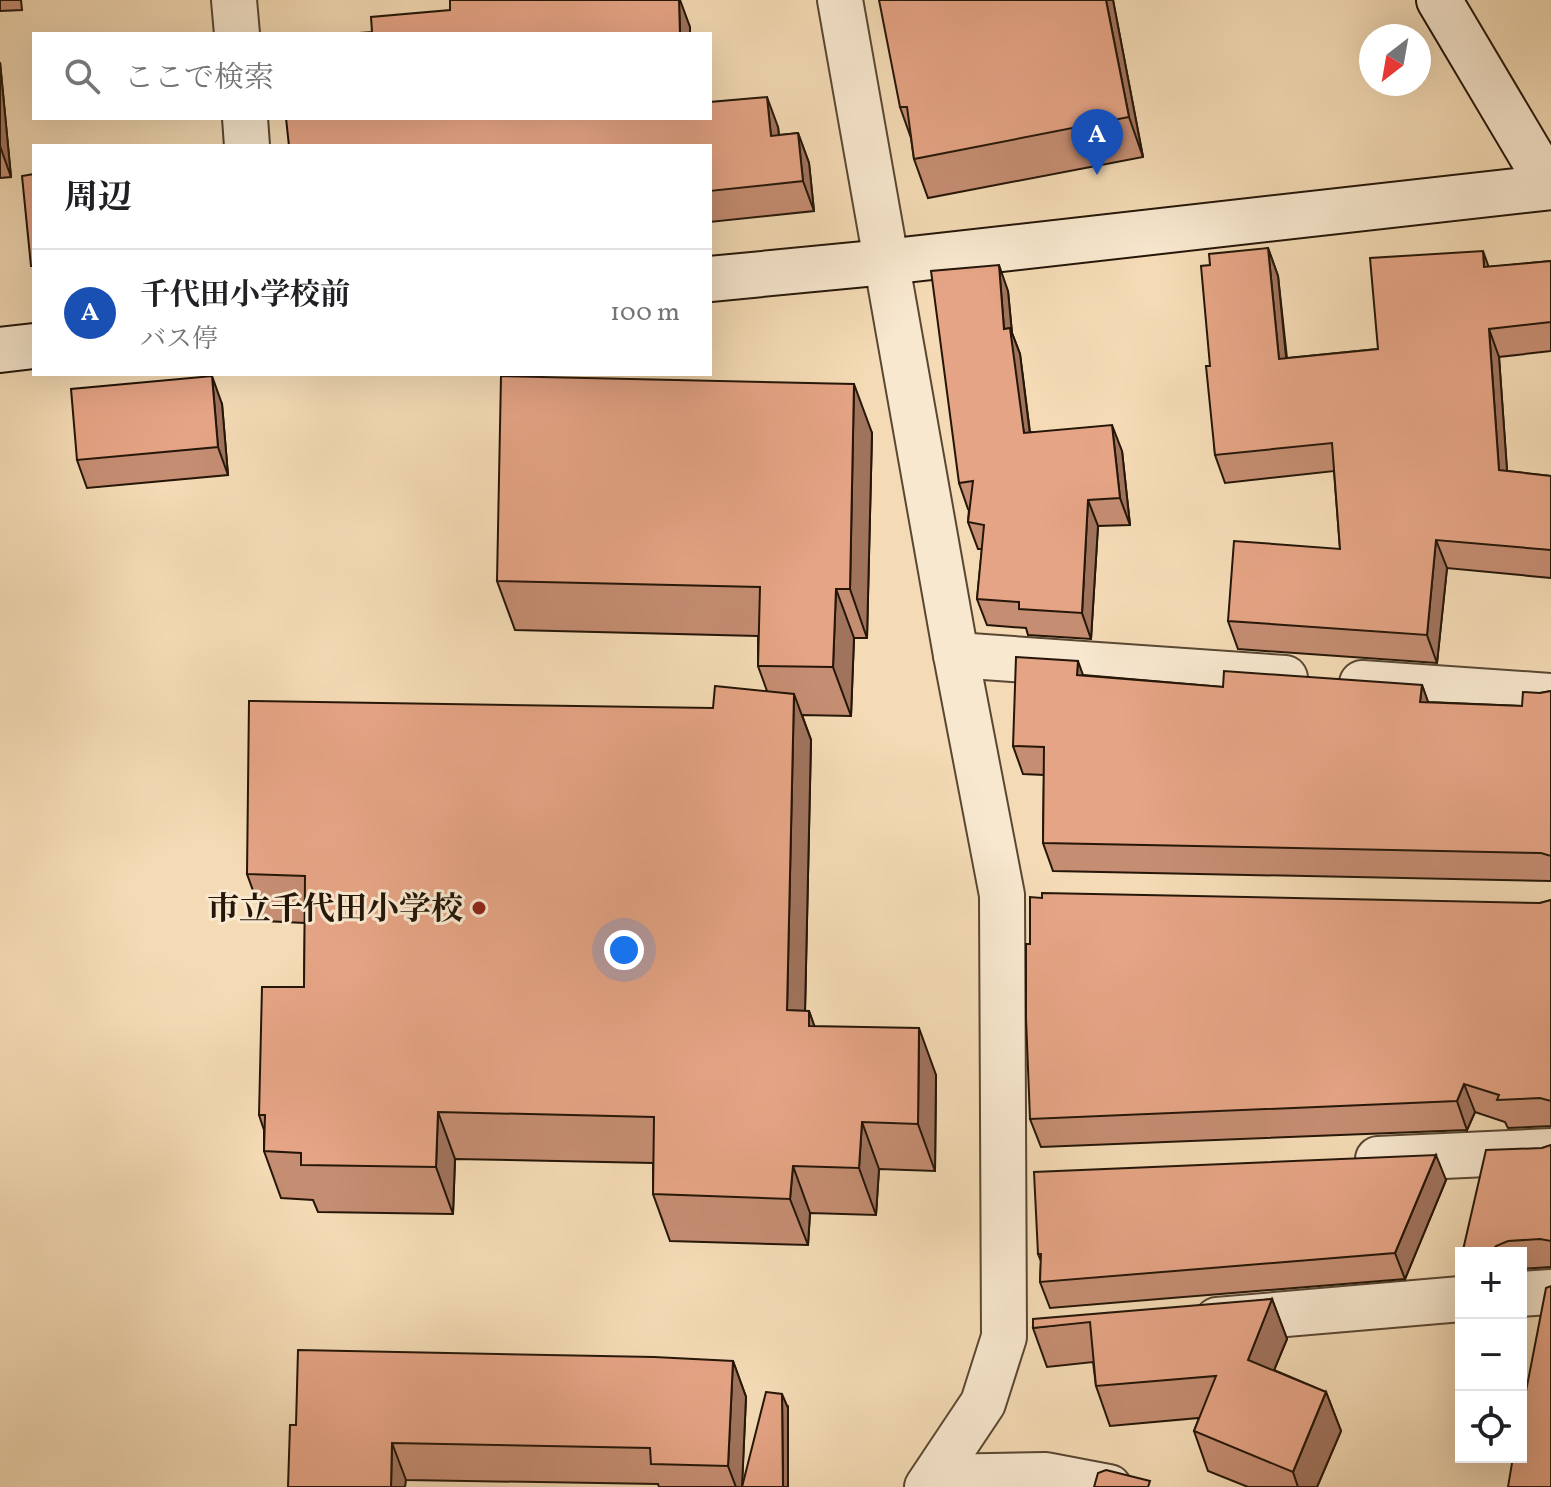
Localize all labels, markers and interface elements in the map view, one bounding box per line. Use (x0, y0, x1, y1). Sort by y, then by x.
north arrow (1359, 24, 1431, 96)
search box (32, 32, 712, 120)
icon: search (60, 54, 104, 98)
text: ここで検索 (124, 58, 274, 100)
pin: A (1071, 109, 1123, 175)
text: 周辺 (64, 176, 132, 223)
text: 千代田小学校前 (140, 275, 350, 317)
text: A (81, 295, 99, 331)
text: 100 m (610, 295, 680, 331)
text: バス停 (140, 322, 218, 358)
place label: 市立千代田小学校 (207, 889, 463, 933)
marker: 市立千代田小学校 (470, 899, 488, 917)
your location (604, 930, 644, 970)
map controls (1455, 1247, 1527, 1463)
button: + (1455, 1247, 1527, 1319)
button: − (1455, 1319, 1527, 1391)
button: locate (1455, 1391, 1527, 1463)

